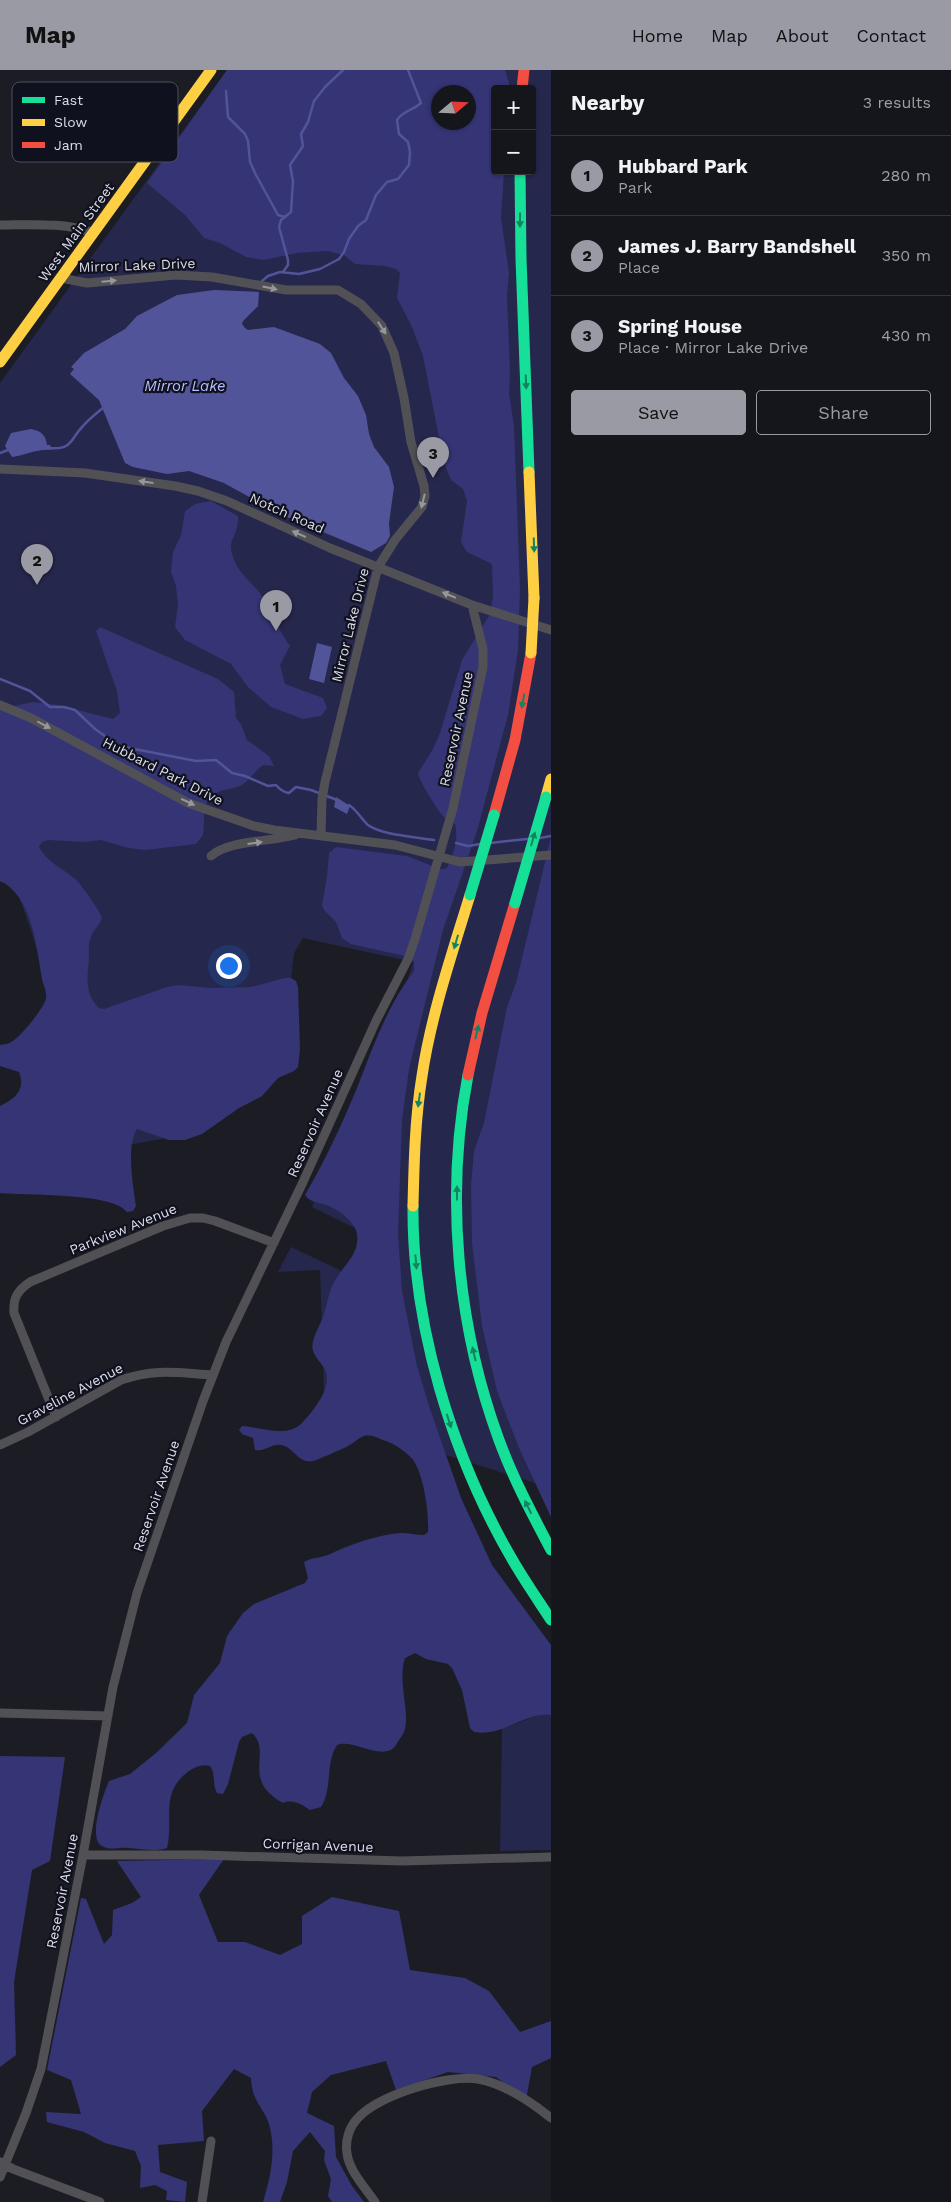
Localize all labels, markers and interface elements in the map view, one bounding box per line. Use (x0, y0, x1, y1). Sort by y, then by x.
text: Map (25, 21, 76, 49)
text: Home (632, 25, 683, 46)
text: Map (711, 25, 748, 46)
text: About (776, 25, 828, 46)
text: Contact (856, 25, 926, 46)
legend (12, 82, 178, 162)
north arrow (431, 85, 476, 130)
map controls (491, 85, 536, 175)
button: + (491, 85, 536, 130)
text: Nearby (571, 90, 644, 115)
text: Fast (54, 92, 83, 108)
text: 3 results (863, 93, 931, 112)
text: Slow (54, 114, 87, 130)
button: − (491, 130, 536, 175)
text: Jam (54, 137, 83, 153)
text: Hubbard Park (618, 155, 748, 178)
text: 1 (584, 166, 590, 185)
text: 280 m (881, 166, 931, 185)
text: Park (618, 178, 652, 197)
street label: West Main Street (35, 179, 117, 285)
one-way arrow (516, 212, 524, 228)
text: James J. Barry Bandshell (618, 235, 856, 258)
text: 2 (582, 246, 592, 265)
text: 350 m (882, 246, 931, 265)
street label: Mirror Lake Drive (78, 255, 196, 275)
text: Place (618, 258, 660, 277)
one-way arrow (102, 276, 118, 284)
one-way arrow (263, 284, 278, 292)
text: Spring House (618, 315, 742, 338)
one-way arrow (377, 321, 387, 334)
text: 3 (582, 326, 592, 345)
text: 430 m (881, 326, 931, 345)
text: Place · Mirror Lake Drive (618, 338, 808, 357)
one-way arrow (522, 375, 530, 391)
water label: Mirror Lake (144, 377, 226, 395)
button: Save (571, 390, 746, 435)
button: Share (756, 390, 931, 435)
pin: 3 (417, 437, 449, 478)
one-way arrow (138, 477, 154, 485)
street label: Notch Road (247, 489, 327, 537)
one-way arrow (419, 493, 427, 508)
one-way arrow (292, 529, 306, 537)
one-way arrow (530, 537, 538, 553)
pin: 2 (21, 544, 53, 585)
street label: Mirror Lake Drive (328, 566, 372, 684)
pin: 1 (260, 590, 292, 631)
one-way arrow (441, 591, 456, 599)
street label: Reservoir Avenue (436, 670, 476, 788)
one-way arrow (519, 693, 527, 709)
one-way arrow (38, 721, 51, 730)
street label: Hubbard Park Drive (100, 734, 226, 808)
one-way arrow (180, 798, 195, 806)
one-way arrow (530, 831, 538, 846)
one-way arrow (247, 839, 263, 847)
one-way arrow (452, 935, 460, 950)
your location (216, 953, 242, 979)
one-way arrow (473, 1025, 481, 1040)
street label: Reservoir Avenue (284, 1066, 346, 1180)
one-way arrow (415, 1092, 423, 1108)
one-way arrow (453, 1185, 461, 1201)
street label: Parkview Avenue (67, 1200, 179, 1258)
one-way arrow (412, 1254, 420, 1270)
one-way arrow (470, 1347, 478, 1362)
street label: Graveline Avenue (15, 1359, 125, 1429)
one-way arrow (445, 1414, 453, 1429)
street label: Reservoir Avenue (129, 1438, 183, 1554)
one-way arrow (524, 1500, 532, 1514)
street label: Reservoir Avenue (43, 1832, 81, 1950)
street label: Corrigan Avenue (262, 1835, 374, 1855)

